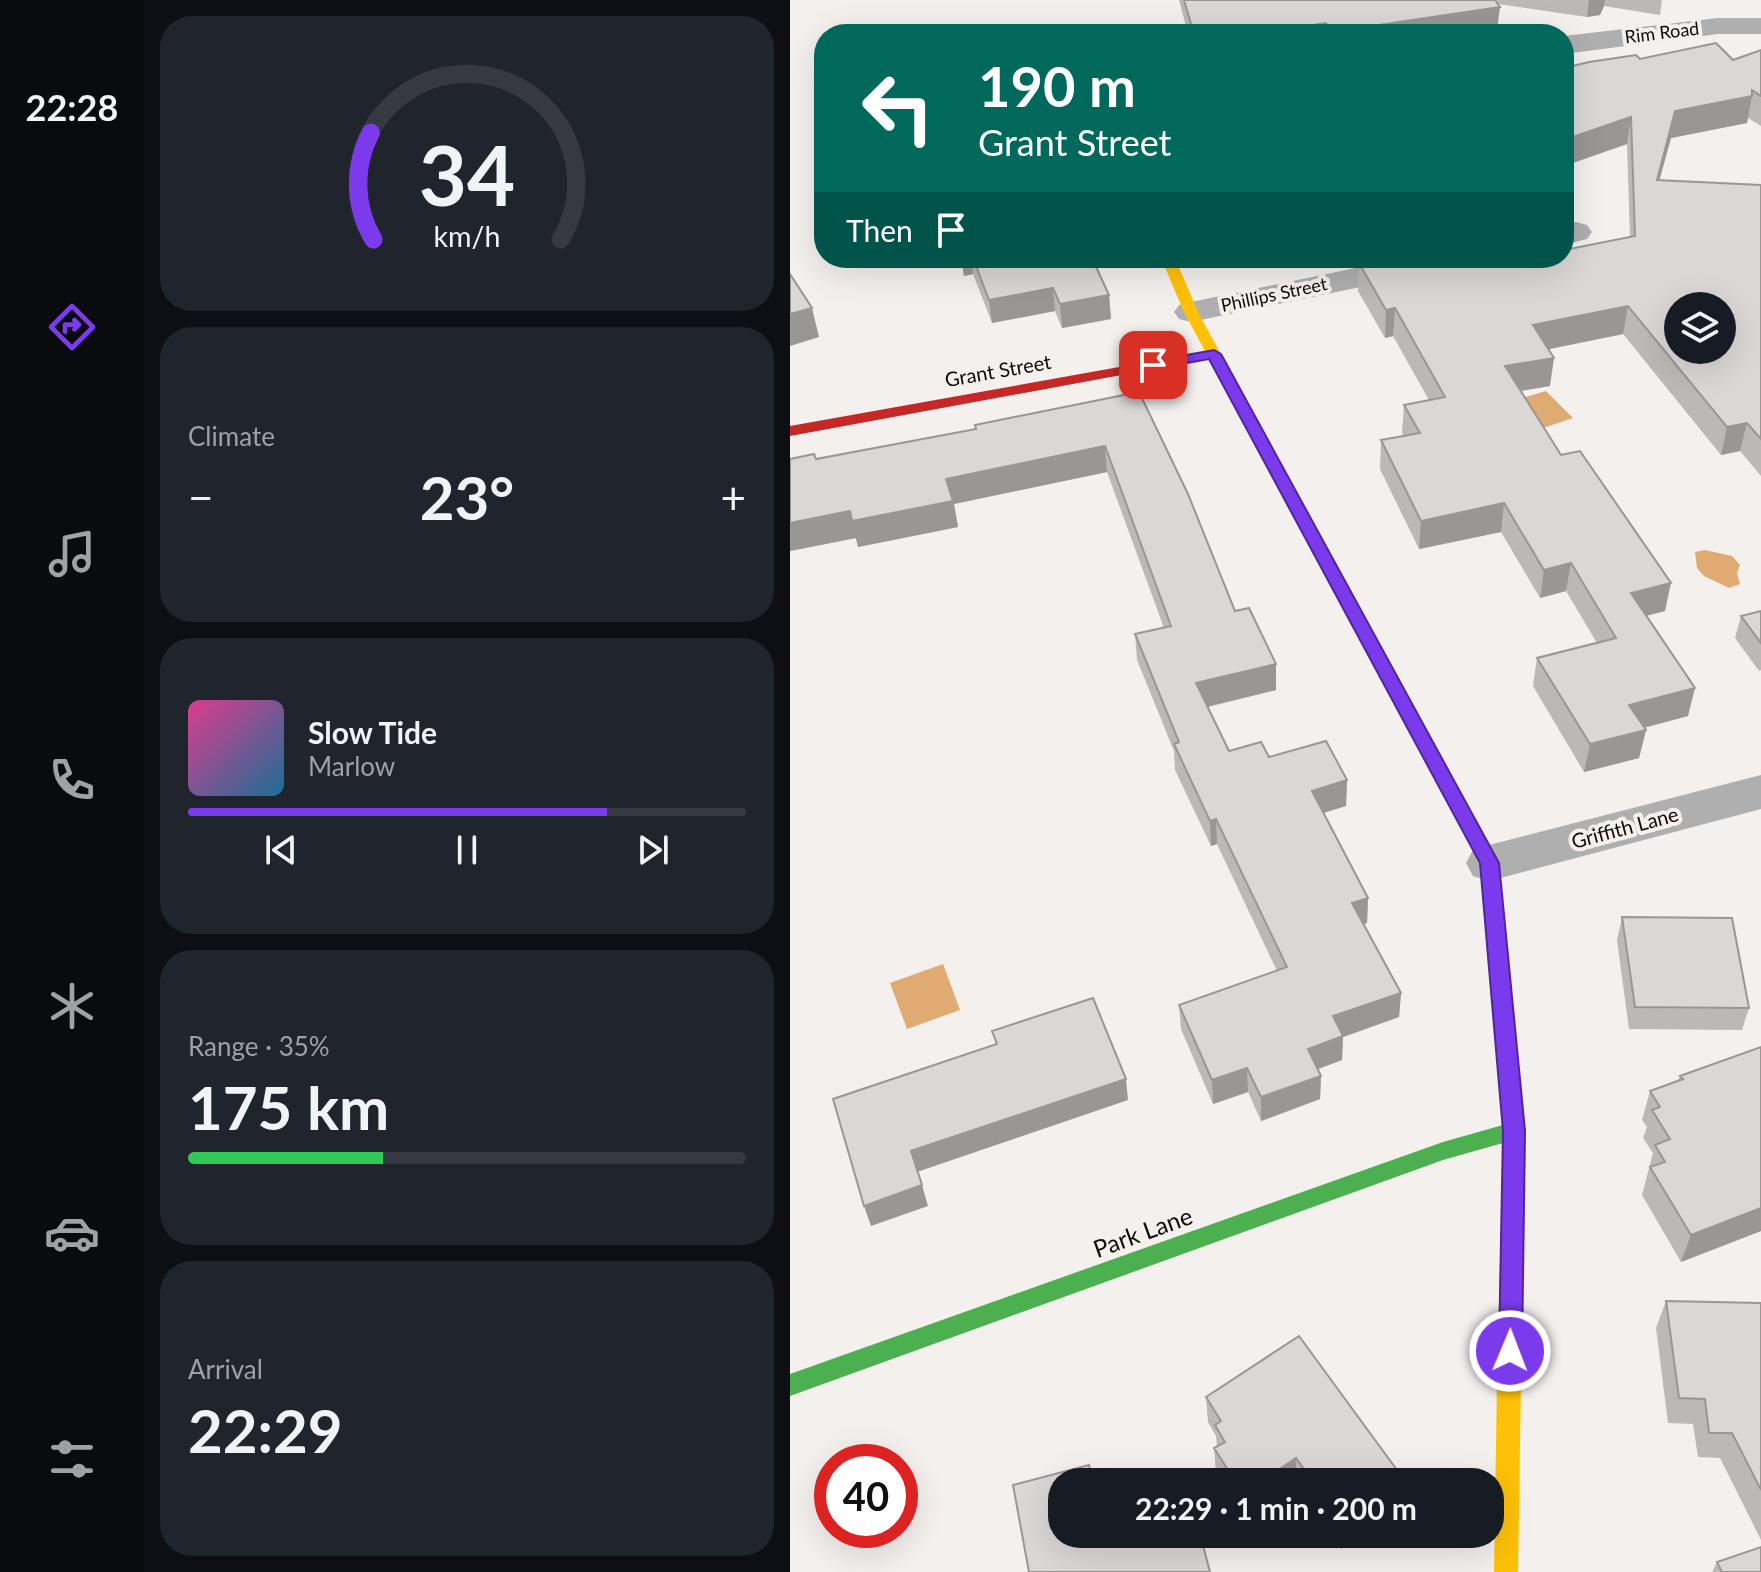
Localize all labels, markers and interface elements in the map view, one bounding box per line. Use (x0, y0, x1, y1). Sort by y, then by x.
street label: Rim Road (1623, 17, 1700, 47)
text: 190 m (978, 52, 1136, 119)
icon: left (846, 56, 950, 160)
text: 22:28 (26, 85, 118, 129)
text: Grant Street (978, 120, 1171, 164)
text: 34 (419, 123, 515, 223)
icon: arrive (929, 208, 973, 252)
text: Then (846, 212, 913, 248)
text: km/h (434, 219, 500, 253)
street label: Phillips Street (1219, 272, 1329, 316)
map controls (1664, 292, 1736, 364)
button: layers (1664, 292, 1736, 364)
icon: directions (44, 299, 100, 355)
pin (1119, 331, 1187, 399)
icon: arrive (1131, 343, 1175, 387)
street label: Grant Street (943, 349, 1053, 391)
text: Climate (188, 420, 275, 452)
text: 23° (420, 461, 514, 533)
text: − (188, 471, 214, 523)
text: + (720, 471, 746, 523)
icon: music (44, 526, 100, 582)
text: Slow Tide (308, 714, 437, 750)
text: Marlow (308, 750, 395, 782)
icon: phone (44, 752, 100, 808)
street label: Griffith Lane (1569, 801, 1681, 853)
icon: previous (259, 828, 303, 872)
icon: pause (445, 828, 489, 872)
icon: next (631, 828, 675, 872)
icon: climate (44, 978, 100, 1034)
text: Range · 35% (188, 1030, 330, 1062)
text: 175 km (188, 1071, 389, 1143)
street label: Park Lane (1089, 1200, 1196, 1263)
icon: car (44, 1205, 100, 1261)
position arrow (1468, 1309, 1552, 1393)
text: Arrival (188, 1353, 263, 1385)
text: 22:29 (188, 1394, 343, 1466)
icon: filters (44, 1431, 100, 1487)
speed limit sign: 40 (814, 1444, 918, 1548)
text: 22:29 · 1 min · 200 m (1135, 1490, 1417, 1526)

